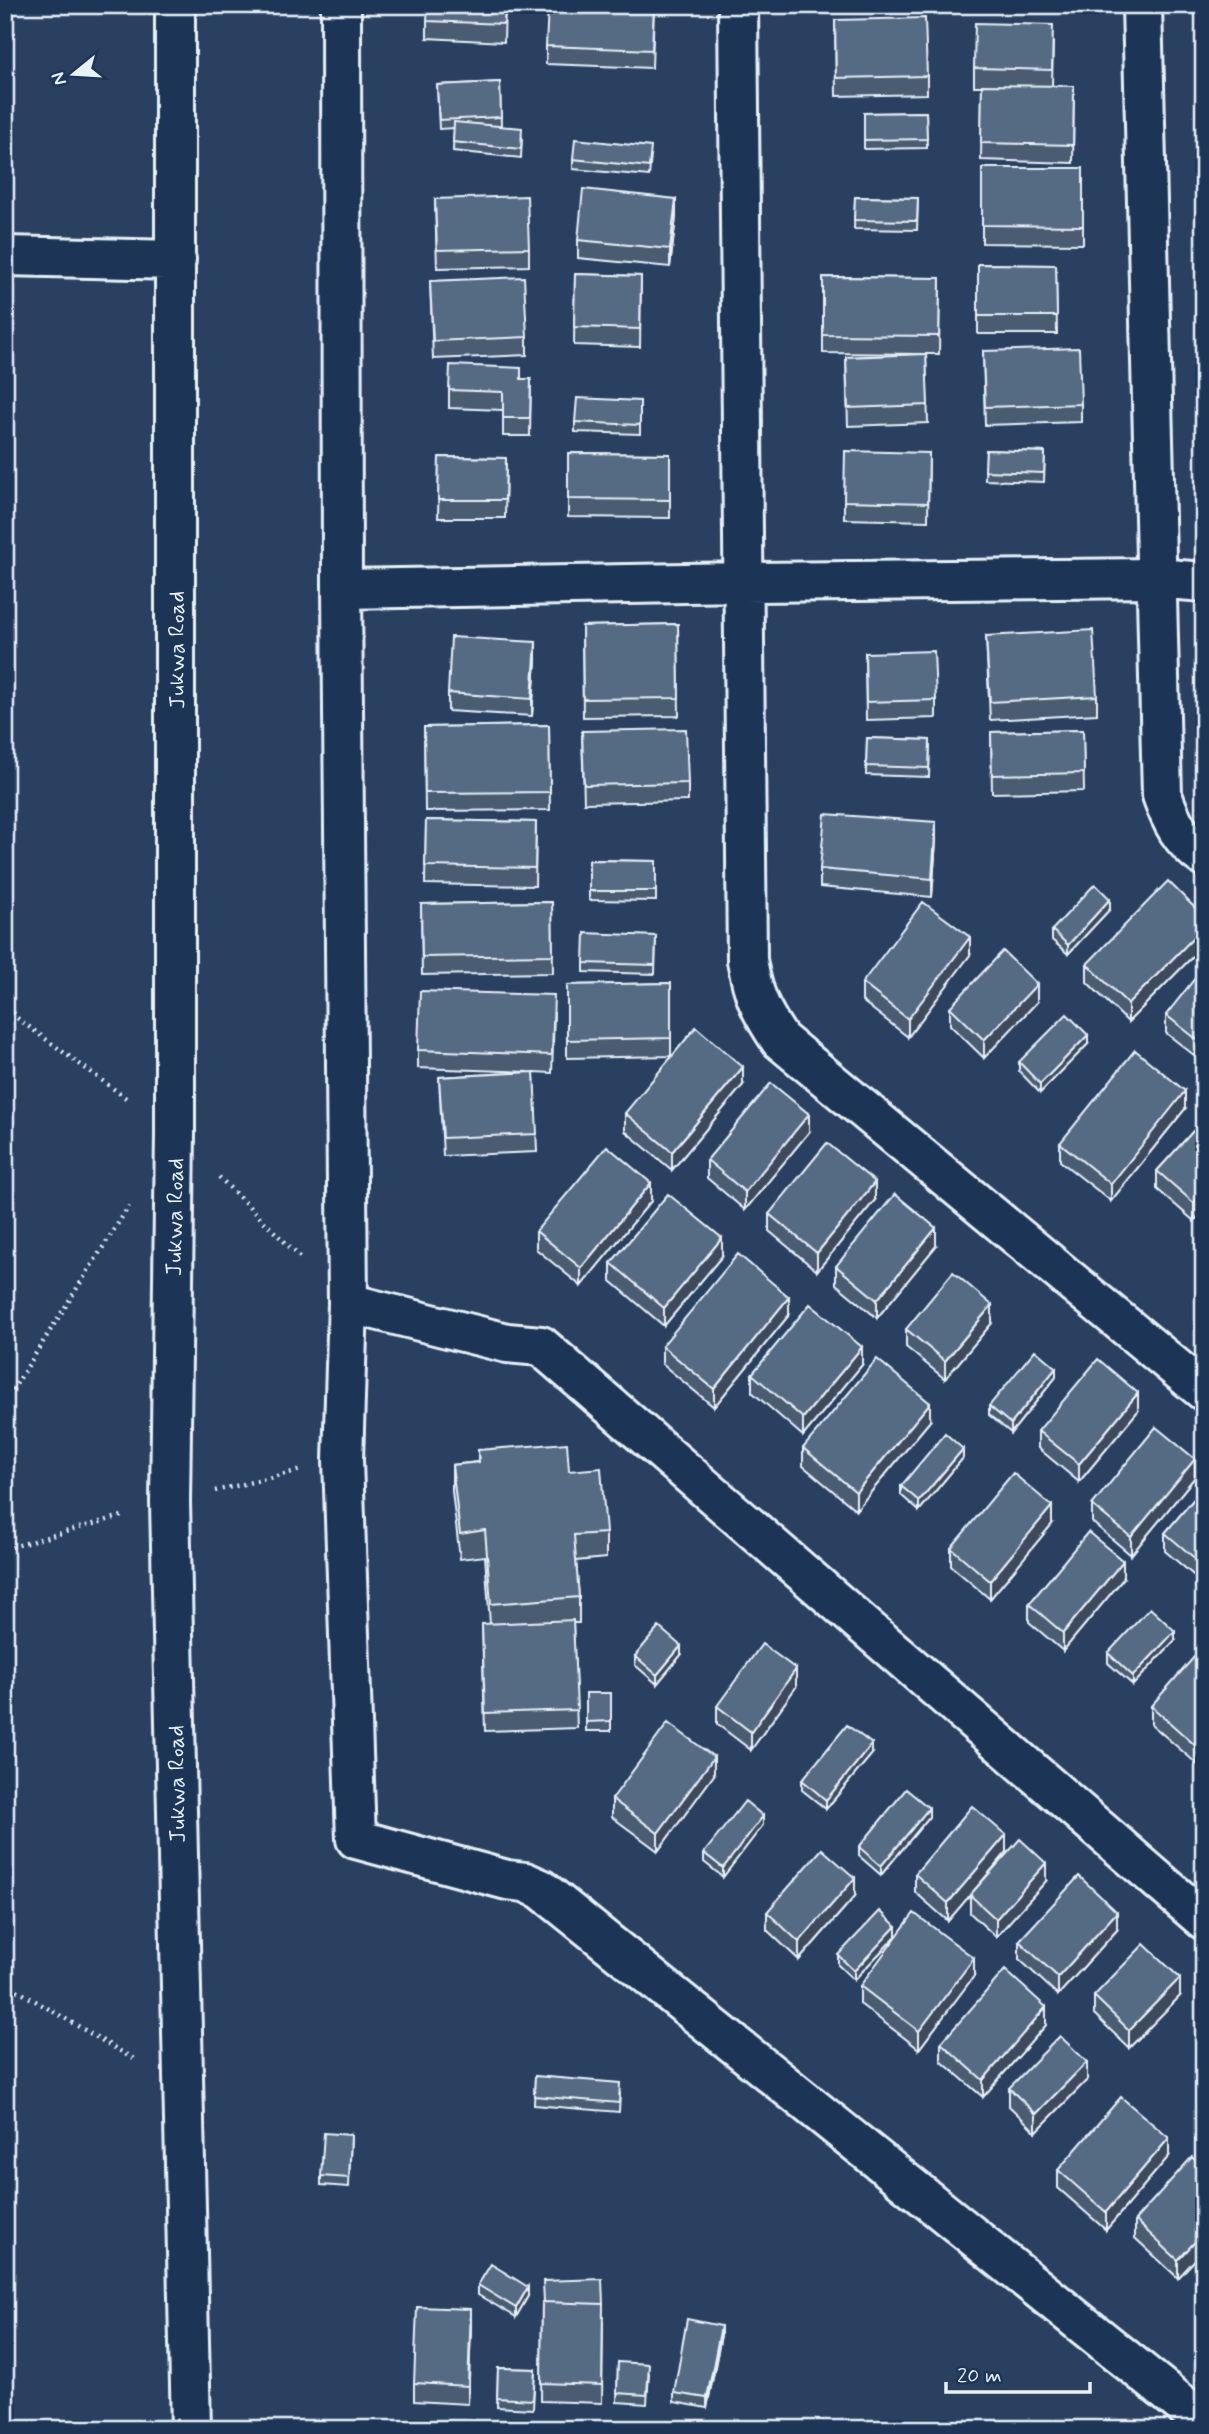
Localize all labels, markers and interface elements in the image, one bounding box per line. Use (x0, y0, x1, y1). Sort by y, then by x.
north arrow (38, 38, 108, 108)
text: N (45, 69, 73, 89)
street label: Jukwa Road (163, 591, 193, 709)
street label: Jukwa Road (160, 1158, 192, 1276)
street label: Jukwa Road (162, 1725, 194, 1843)
scale bar (946, 2350, 1090, 2394)
text: 20 m (957, 2362, 1002, 2390)

